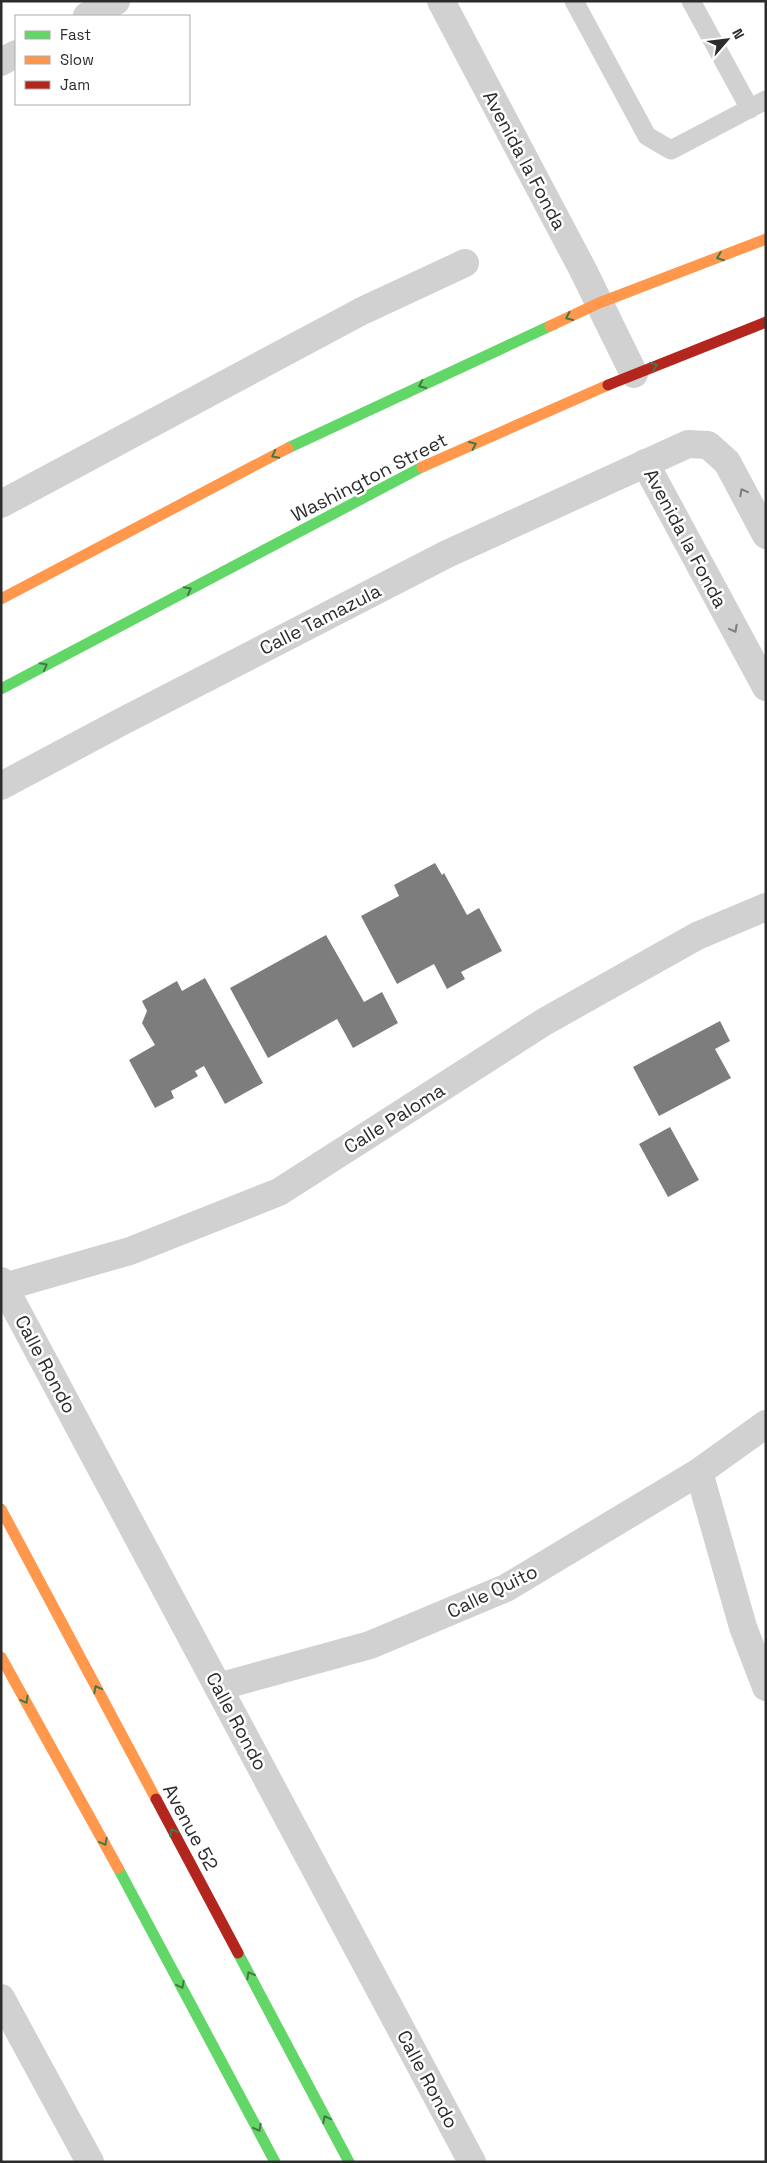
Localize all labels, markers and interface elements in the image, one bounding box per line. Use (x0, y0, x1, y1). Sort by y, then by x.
legend (15, 15, 190, 105)
north arrow (702, 15, 752, 65)
text: Fast (60, 25, 91, 44)
text: N (728, 26, 749, 42)
text: Slow (60, 50, 94, 69)
text: Jam (60, 75, 90, 94)
street label: Avenida la Fonda (477, 86, 572, 234)
one-way arrow (716, 251, 725, 261)
one-way arrow (565, 311, 574, 321)
one-way arrow (649, 362, 658, 372)
one-way arrow (418, 379, 427, 389)
street label: Washington Street (287, 427, 452, 528)
one-way arrow (468, 440, 477, 451)
one-way arrow (271, 449, 280, 459)
street label: Avenida la Fonda (638, 464, 733, 612)
one-way arrow (739, 488, 749, 497)
street label: Calle Tamazula (255, 578, 385, 661)
one-way arrow (183, 587, 192, 597)
one-way arrow (728, 623, 738, 632)
one-way arrow (39, 662, 48, 672)
street label: Calle Paloma (339, 1077, 449, 1159)
street label: Calle Rondo (9, 1311, 82, 1418)
street label: Calle Quito (443, 1559, 542, 1624)
street label: Calle Rondo (200, 1668, 273, 1775)
one-way arrow (93, 1685, 103, 1694)
one-way arrow (19, 1695, 29, 1704)
street label: Avenue 52 (157, 1780, 224, 1875)
one-way arrow (169, 1828, 179, 1837)
one-way arrow (98, 1836, 108, 1845)
one-way arrow (246, 1972, 256, 1981)
one-way arrow (175, 1980, 185, 1989)
street label: Calle Rondo (391, 2026, 464, 2133)
one-way arrow (323, 2115, 333, 2124)
one-way arrow (252, 2123, 262, 2132)

